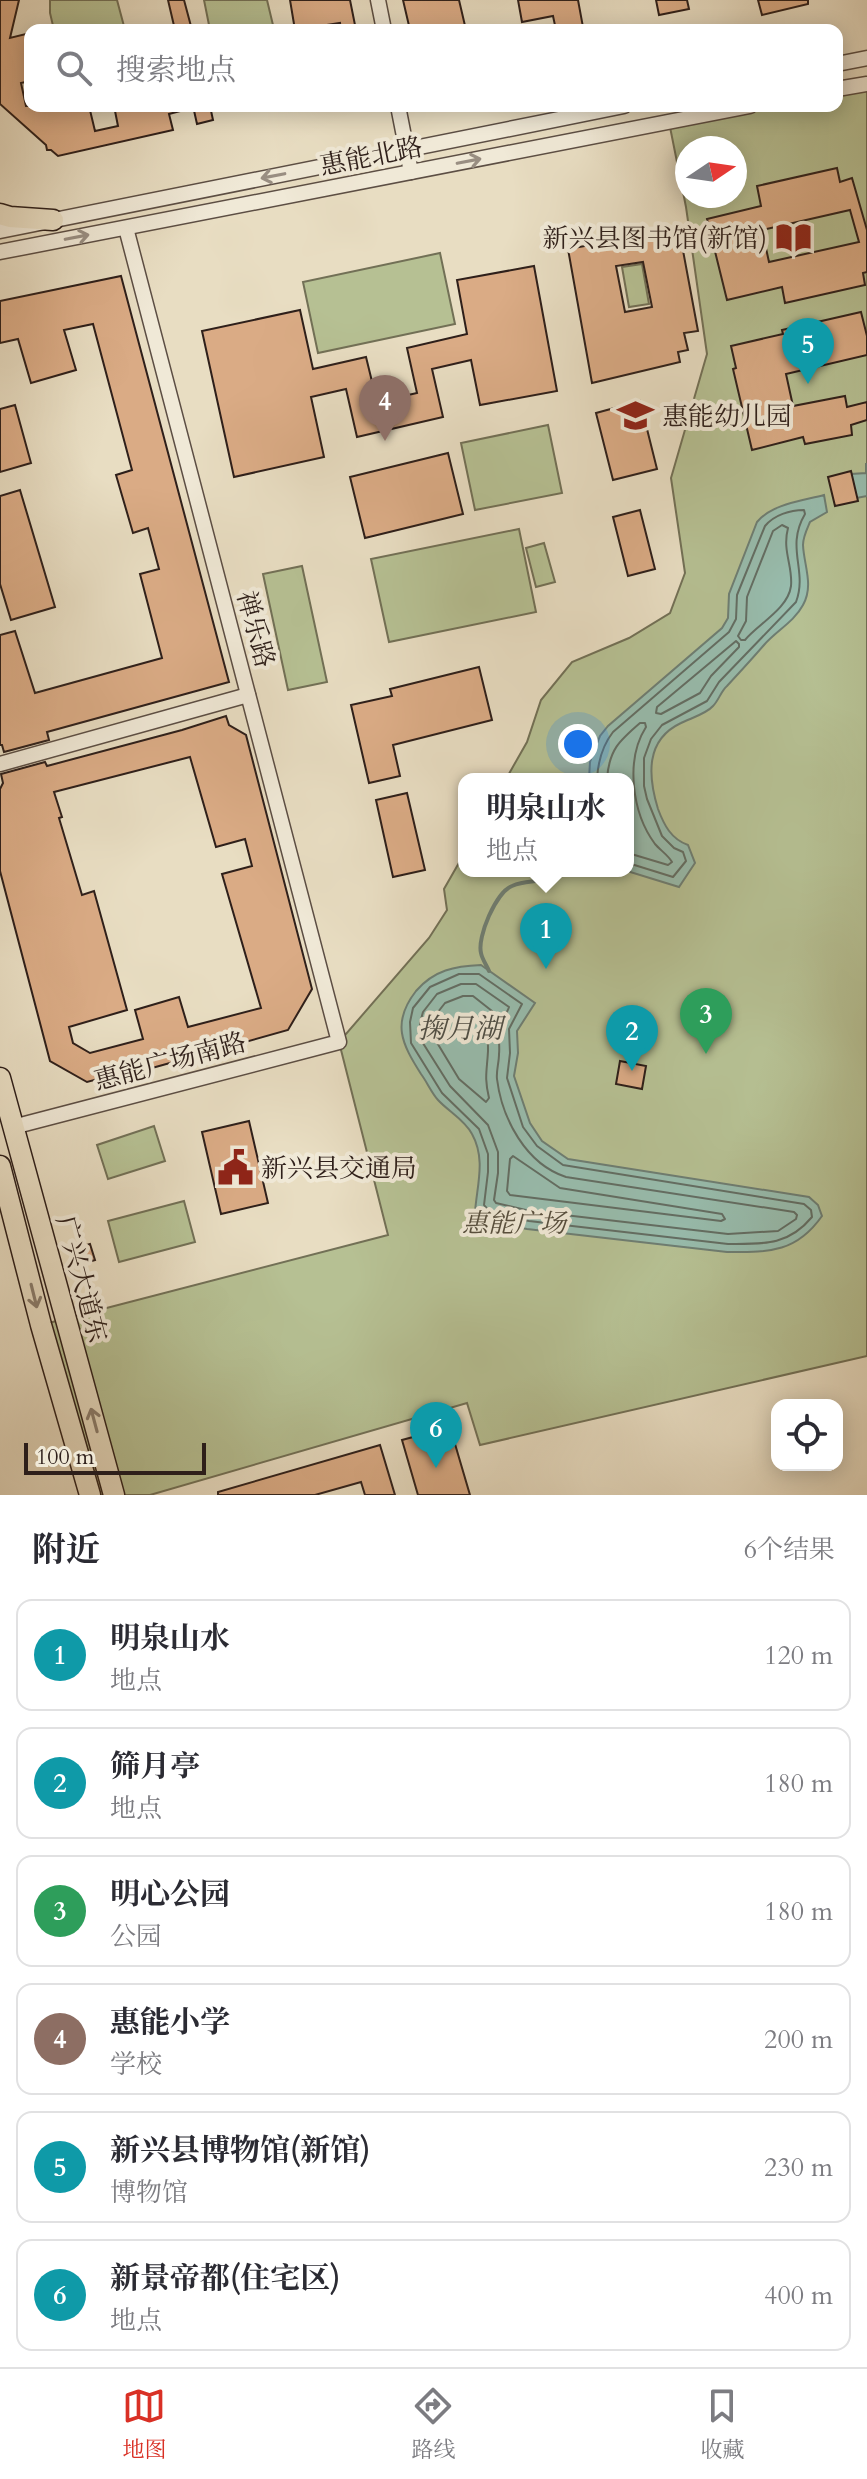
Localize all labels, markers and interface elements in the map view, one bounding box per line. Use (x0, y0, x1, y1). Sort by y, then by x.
search box (24, 24, 843, 112)
icon: search (52, 46, 96, 90)
text: 搜索地点 (116, 50, 236, 91)
street label: 惠能北路 (317, 129, 425, 184)
north arrow (675, 136, 747, 208)
one-way arrow (456, 153, 481, 168)
one-way arrow (261, 169, 286, 184)
library icon: 新兴县图书馆(新馆) (774, 219, 812, 257)
place label: 新兴县图书馆(新馆) (542, 221, 767, 256)
one-way arrow (63, 229, 89, 244)
pin: 5 (782, 318, 834, 384)
pin: 4 (359, 375, 411, 441)
school or university icon: 惠能幼儿园 (617, 397, 655, 435)
place label: 惠能幼儿园 (662, 399, 792, 434)
street label: 禅乐路 (229, 587, 283, 671)
your location (558, 724, 598, 764)
popup (458, 773, 634, 877)
text: 明泉山水 (486, 788, 606, 829)
text: 地点 (486, 833, 538, 868)
pin: 1 (520, 903, 572, 969)
pin: 3 (680, 988, 732, 1054)
pin: 2 (606, 1005, 658, 1071)
water label: 掬月湖 (418, 1010, 507, 1048)
street label: 惠能广场南路 (90, 1024, 250, 1099)
public building icon: 新兴县交通局 (216, 1149, 254, 1187)
place label: 新兴县交通局 (261, 1151, 417, 1186)
park label: 惠能广场 (462, 1206, 568, 1241)
street label: 广兴大道东 (48, 1212, 115, 1346)
one-way arrow (27, 1282, 42, 1308)
map controls (771, 1399, 843, 1471)
button: locate (771, 1399, 843, 1471)
pin: 6 (410, 1402, 462, 1468)
one-way arrow (85, 1407, 100, 1433)
scale bar (24, 1439, 206, 1475)
text: 100 m (36, 1442, 94, 1472)
text: 附近 (32, 1527, 100, 1573)
text: 6个结果 (744, 1532, 835, 1567)
text: 明泉山水 (110, 1618, 230, 1659)
text: 1 (53, 1638, 67, 1673)
text: 120 m (764, 1638, 833, 1673)
text: 地点 (110, 1663, 162, 1698)
text: 筛月亭 (110, 1746, 200, 1787)
text: 2 (53, 1766, 67, 1801)
text: 180 m (764, 1766, 833, 1801)
text: 地点 (110, 1791, 162, 1826)
text: 明心公园 (110, 1874, 230, 1915)
text: 3 (53, 1894, 67, 1929)
text: 180 m (764, 1894, 833, 1929)
text: 公园 (110, 1919, 162, 1954)
text: 惠能小学 (110, 2002, 230, 2043)
text: 4 (53, 2022, 67, 2057)
text: 200 m (764, 2022, 833, 2057)
text: 学校 (110, 2047, 162, 2082)
text: 新兴县博物馆(新馆) (110, 2130, 370, 2171)
text: 5 (53, 2150, 67, 2185)
text: 230 m (764, 2150, 833, 2185)
text: 博物馆 (110, 2175, 188, 2210)
text: 新景帝都(住宅区) (110, 2258, 340, 2299)
text: 6 (53, 2278, 67, 2313)
text: 400 m (764, 2278, 833, 2313)
text: 地点 (110, 2303, 162, 2338)
tab: 地图 (122, 2384, 167, 2465)
tab: 路线 (411, 2384, 456, 2465)
tab: 收藏 (700, 2384, 745, 2465)

